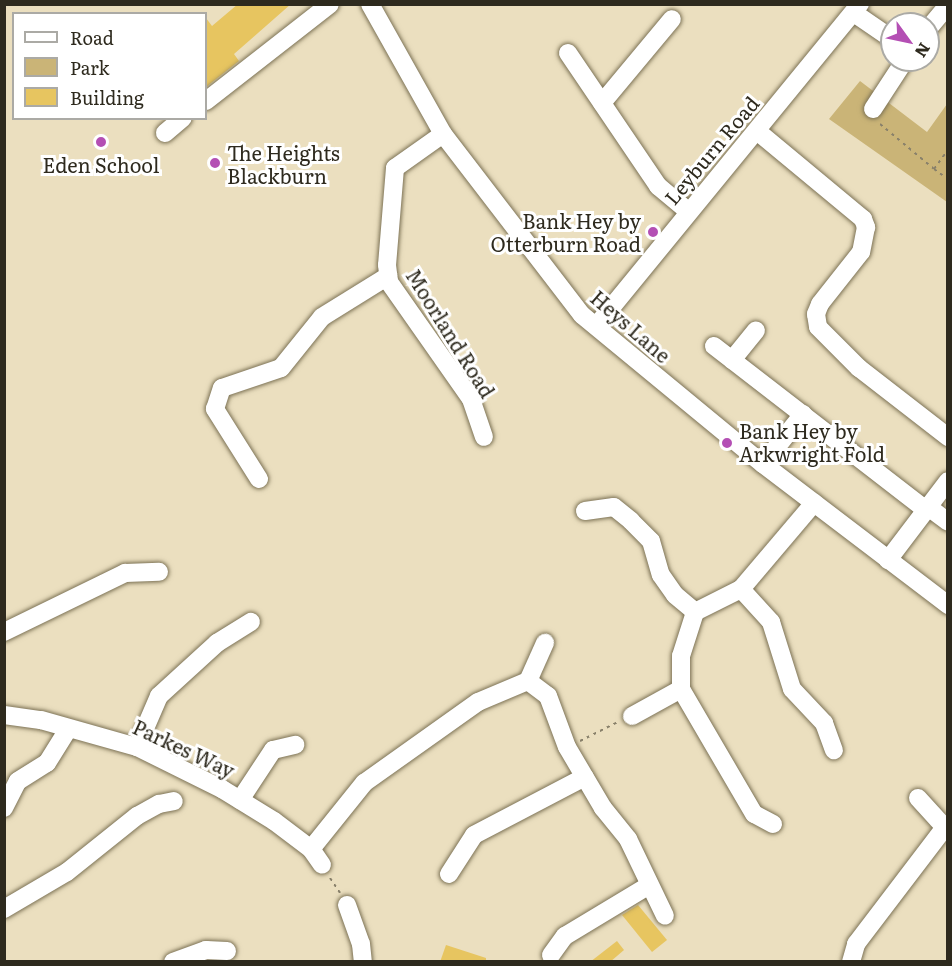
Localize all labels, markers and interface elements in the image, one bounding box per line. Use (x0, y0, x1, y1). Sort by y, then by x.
legend (12, 12, 207, 120)
north arrow (880, 12, 940, 72)
text: Road (70, 24, 114, 51)
text: N (910, 39, 937, 63)
text: Park (70, 54, 109, 81)
text: Building (70, 84, 144, 111)
street label: Leyburn Road (659, 91, 763, 209)
marker: Eden School (94, 135, 108, 149)
place label: The Heights Blackburn (227, 140, 340, 187)
place label: Eden School (43, 152, 159, 176)
marker: The Heights Blackburn (208, 156, 222, 170)
place label: Bank Hey by Otterburn Road (491, 208, 641, 255)
marker: Bank Hey by Otterburn Road (646, 225, 660, 239)
street label: Moorland Road (402, 264, 500, 402)
street label: Heys Lane (586, 285, 676, 367)
place label: Bank Hey by Arkwright Fold (739, 419, 885, 466)
marker: Bank Hey by Arkwright Fold (720, 436, 734, 450)
street label: Parkes Way (129, 714, 239, 782)

